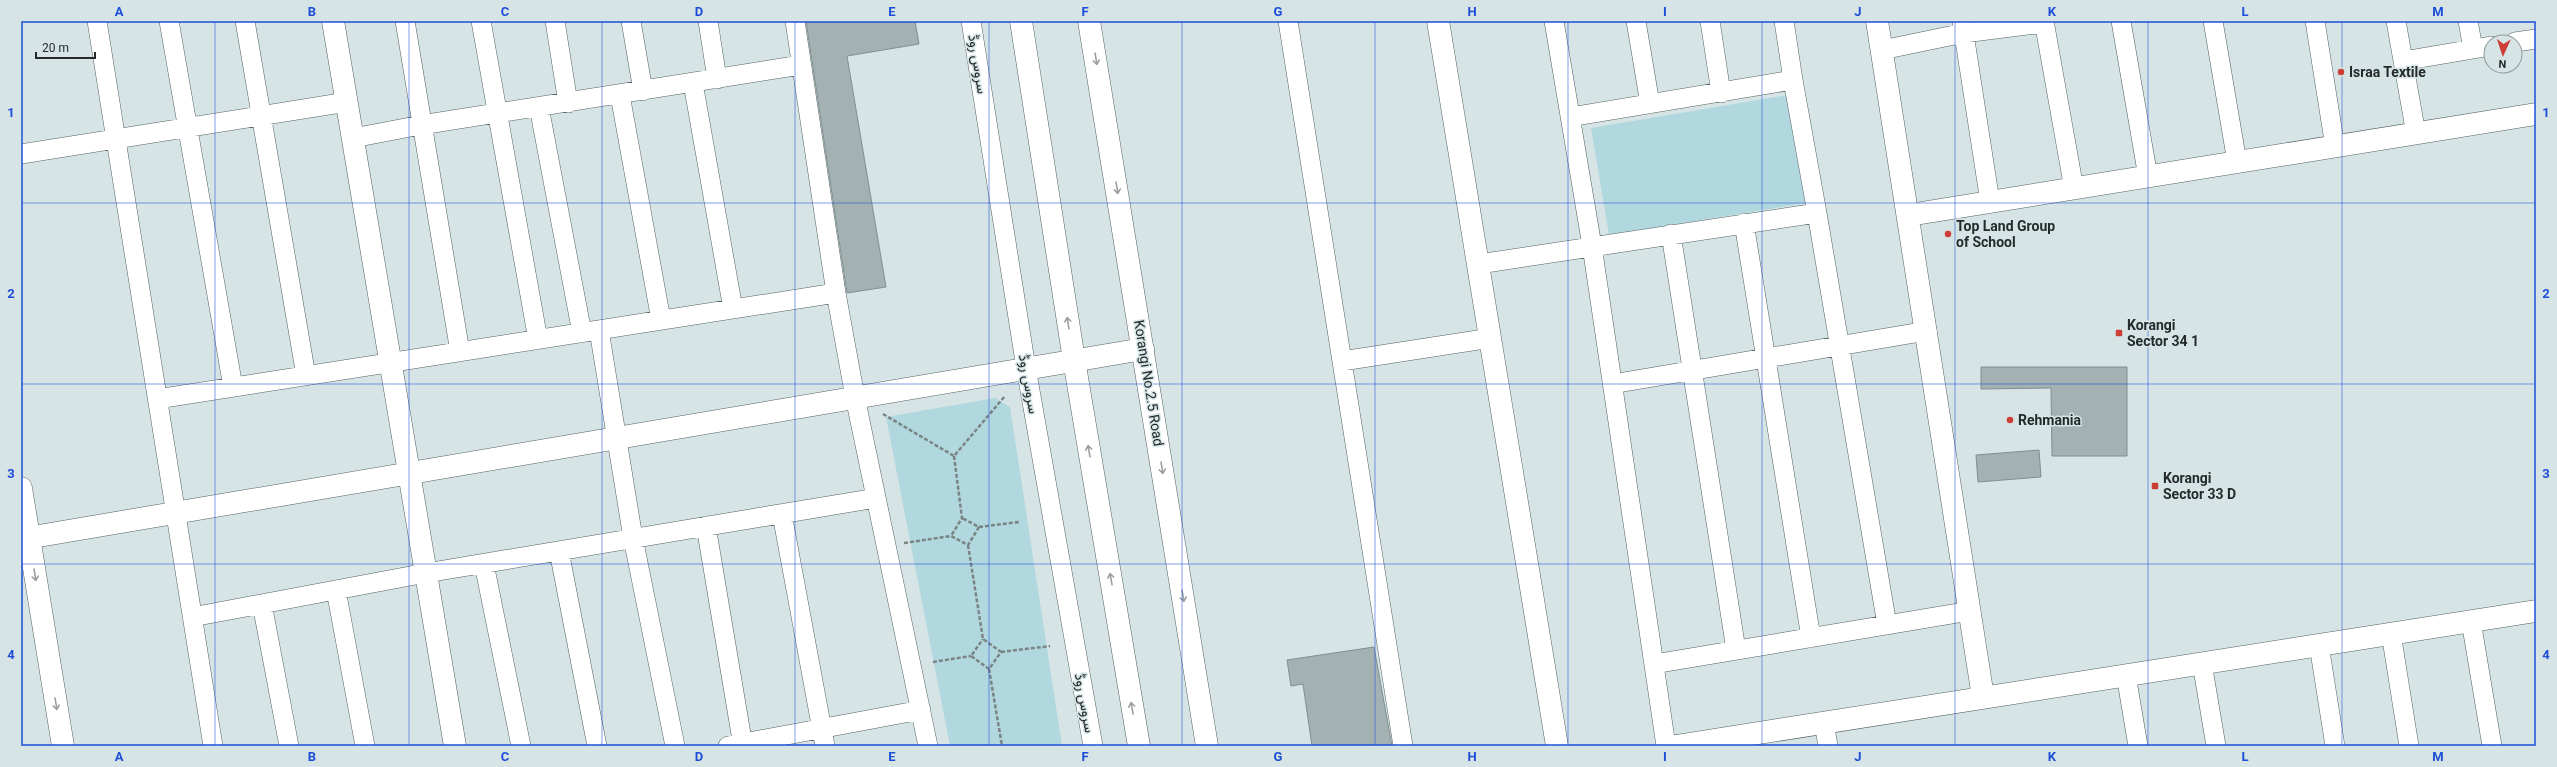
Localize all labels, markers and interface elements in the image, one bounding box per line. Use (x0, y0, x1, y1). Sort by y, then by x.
text: A (115, 4, 124, 19)
text: B (308, 4, 316, 19)
text: C (501, 4, 510, 19)
text: D (695, 4, 703, 19)
text: E (888, 4, 896, 19)
text: F (1081, 4, 1089, 19)
text: G (1274, 4, 1283, 19)
text: H (1467, 4, 1477, 19)
text: I (1663, 4, 1667, 19)
text: J (1854, 4, 1862, 19)
text: K (2048, 4, 2057, 19)
text: L (2241, 4, 2249, 19)
text: M (2432, 4, 2444, 19)
street label: سروس روڈ (964, 33, 991, 95)
scale bar (36, 34, 95, 60)
north arrow (2483, 34, 2523, 74)
text: 20 m (42, 41, 69, 55)
one-way arrow (1092, 53, 1100, 66)
text: N (2498, 57, 2507, 70)
place label: Israa Textile (2349, 64, 2426, 80)
marker: Israa Textile (2336, 67, 2346, 77)
text: 1 (7, 105, 15, 120)
text: 1 (2542, 105, 2550, 120)
one-way arrow (1113, 181, 1121, 194)
place label: Top Land Group of School (1956, 218, 2055, 250)
marker: Top Land Group of School (1943, 229, 1953, 239)
text: 2 (7, 286, 15, 301)
text: 2 (2542, 286, 2550, 301)
one-way arrow (1064, 317, 1072, 330)
place label: Korangi Sector 34 1 (2127, 317, 2199, 349)
street label: Korangi No.2.5 Road (1131, 319, 1167, 447)
marker: Korangi Sector 34 1 (2114, 328, 2124, 338)
street label: سروس روڈ (1015, 353, 1042, 415)
place label: Rehmania (2018, 412, 2082, 428)
marker: Rehmania (2005, 415, 2015, 425)
one-way arrow (1085, 445, 1093, 458)
one-way arrow (1158, 461, 1166, 474)
text: 3 (7, 466, 15, 481)
text: 3 (2542, 466, 2550, 481)
place label: Korangi Sector 33 D (2163, 470, 2236, 502)
marker: Korangi Sector 33 D (2150, 481, 2160, 491)
one-way arrow (31, 568, 39, 581)
one-way arrow (1107, 573, 1115, 586)
one-way arrow (1179, 590, 1187, 603)
text: 4 (7, 647, 15, 662)
text: 4 (2542, 647, 2550, 662)
street label: سروس روڈ (1071, 672, 1098, 734)
one-way arrow (52, 697, 60, 710)
one-way arrow (1128, 701, 1136, 714)
text: A (115, 749, 124, 764)
text: B (308, 749, 316, 764)
text: C (501, 749, 510, 764)
text: D (695, 749, 703, 764)
text: E (888, 749, 896, 764)
text: F (1081, 749, 1089, 764)
text: G (1274, 749, 1283, 764)
text: H (1467, 749, 1477, 764)
text: I (1663, 749, 1667, 764)
text: J (1854, 749, 1862, 764)
text: K (2048, 749, 2057, 764)
text: L (2241, 749, 2249, 764)
text: M (2432, 749, 2444, 764)

